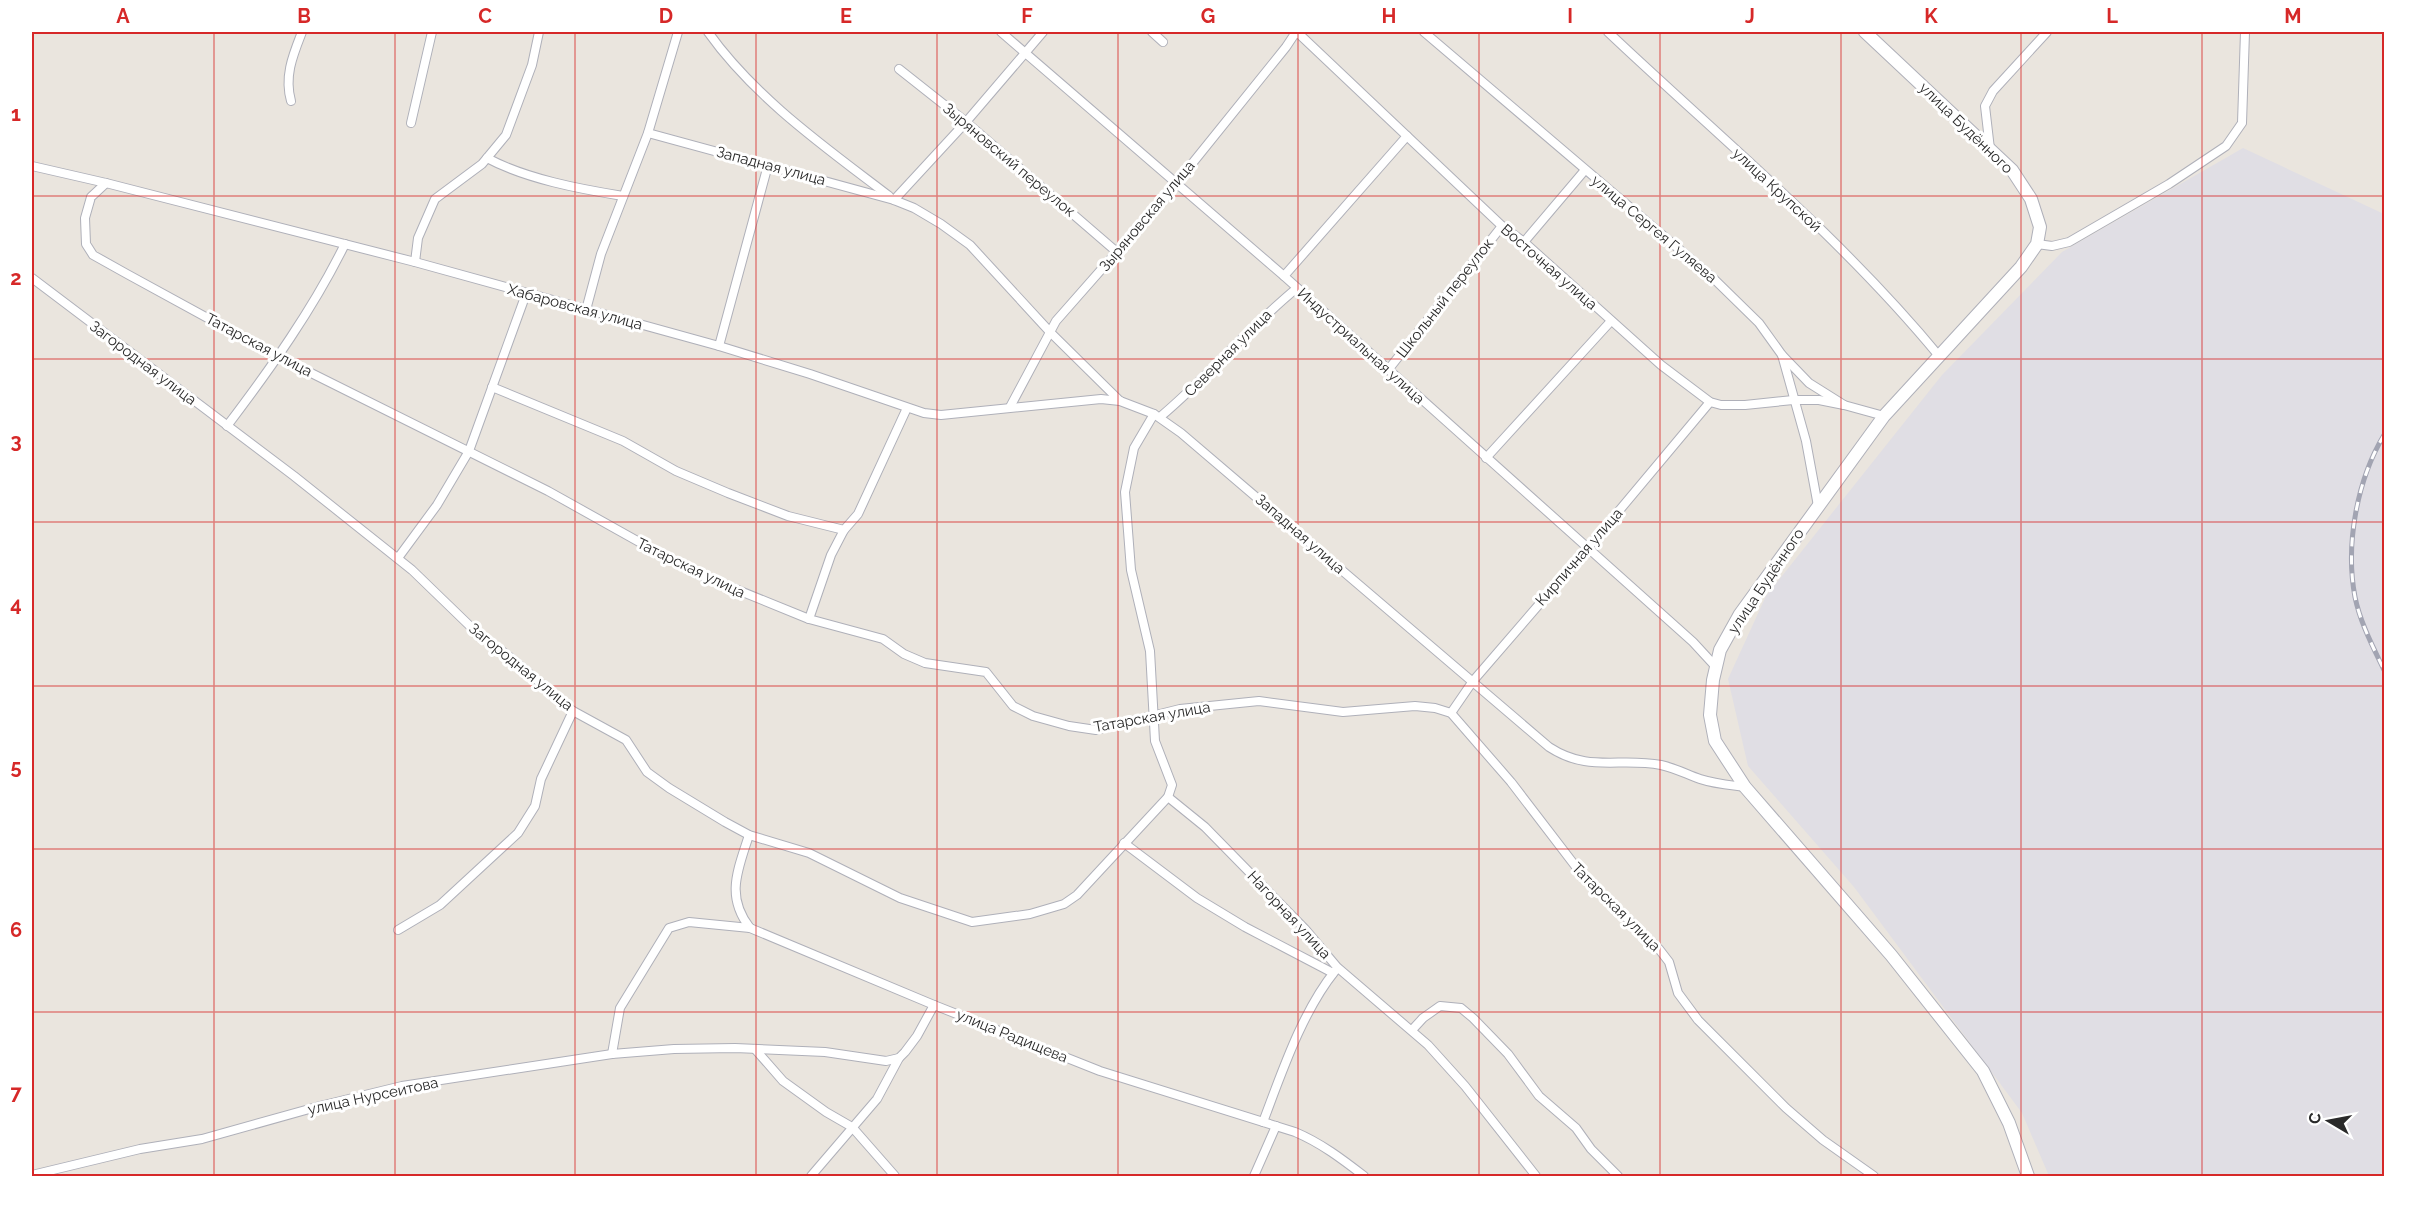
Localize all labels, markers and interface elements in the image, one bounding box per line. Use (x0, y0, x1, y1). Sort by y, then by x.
text: A (116, 4, 130, 28)
text: B (297, 4, 311, 28)
text: C (478, 4, 492, 28)
text: D (659, 4, 673, 28)
text: E (840, 4, 852, 28)
text: F (1021, 4, 1033, 28)
text: G (1201, 4, 1215, 28)
text: H (1382, 4, 1396, 28)
text: I (1567, 4, 1573, 28)
text: J (1745, 4, 1755, 28)
text: K (1924, 4, 1938, 28)
text: L (2106, 4, 2118, 28)
text: M (2284, 4, 2302, 28)
street label: улица Будённого (1915, 79, 2017, 177)
street label: Зыряновский переулок (939, 99, 1079, 221)
text: 1 (11, 102, 21, 126)
street label: Западная улица (714, 143, 828, 189)
street label: улица Крупской (1729, 144, 1825, 236)
street label: Зыряновская улица (1095, 157, 1199, 275)
street label: улица Сергея Гуляева (1588, 171, 1720, 287)
street label: Восточная улица (1497, 220, 1601, 314)
street label: Школьный переулок (1393, 235, 1497, 361)
text: 2 (10, 266, 22, 290)
street label: Хабаровская улица (506, 280, 644, 334)
street label: Индустриальная улица (1294, 284, 1428, 408)
street label: Северная улица (1181, 306, 1275, 400)
street label: Татарская улица (203, 309, 315, 381)
street label: Загородная улица (86, 317, 200, 409)
text: 3 (10, 429, 22, 453)
street label: Западная улица (1252, 490, 1348, 578)
street label: Кирпичная улица (1532, 505, 1626, 609)
street label: улица Будённого (1724, 525, 1808, 637)
street label: Татарская улица (634, 534, 748, 602)
text: 4 (10, 592, 22, 616)
street label: Загородная улица (465, 619, 577, 715)
street label: Татарская улица (1092, 698, 1212, 736)
text: 5 (10, 755, 22, 779)
street label: Татарская улица (1568, 859, 1664, 955)
street label: Нагорная улица (1244, 867, 1334, 963)
text: 6 (10, 918, 22, 942)
street label: улица Радищева (954, 1005, 1070, 1067)
street label: улица Нурсеитова (306, 1073, 440, 1119)
text: 7 (10, 1081, 22, 1105)
north arrow (2299, 1091, 2359, 1151)
text: С (2304, 1111, 2325, 1126)

